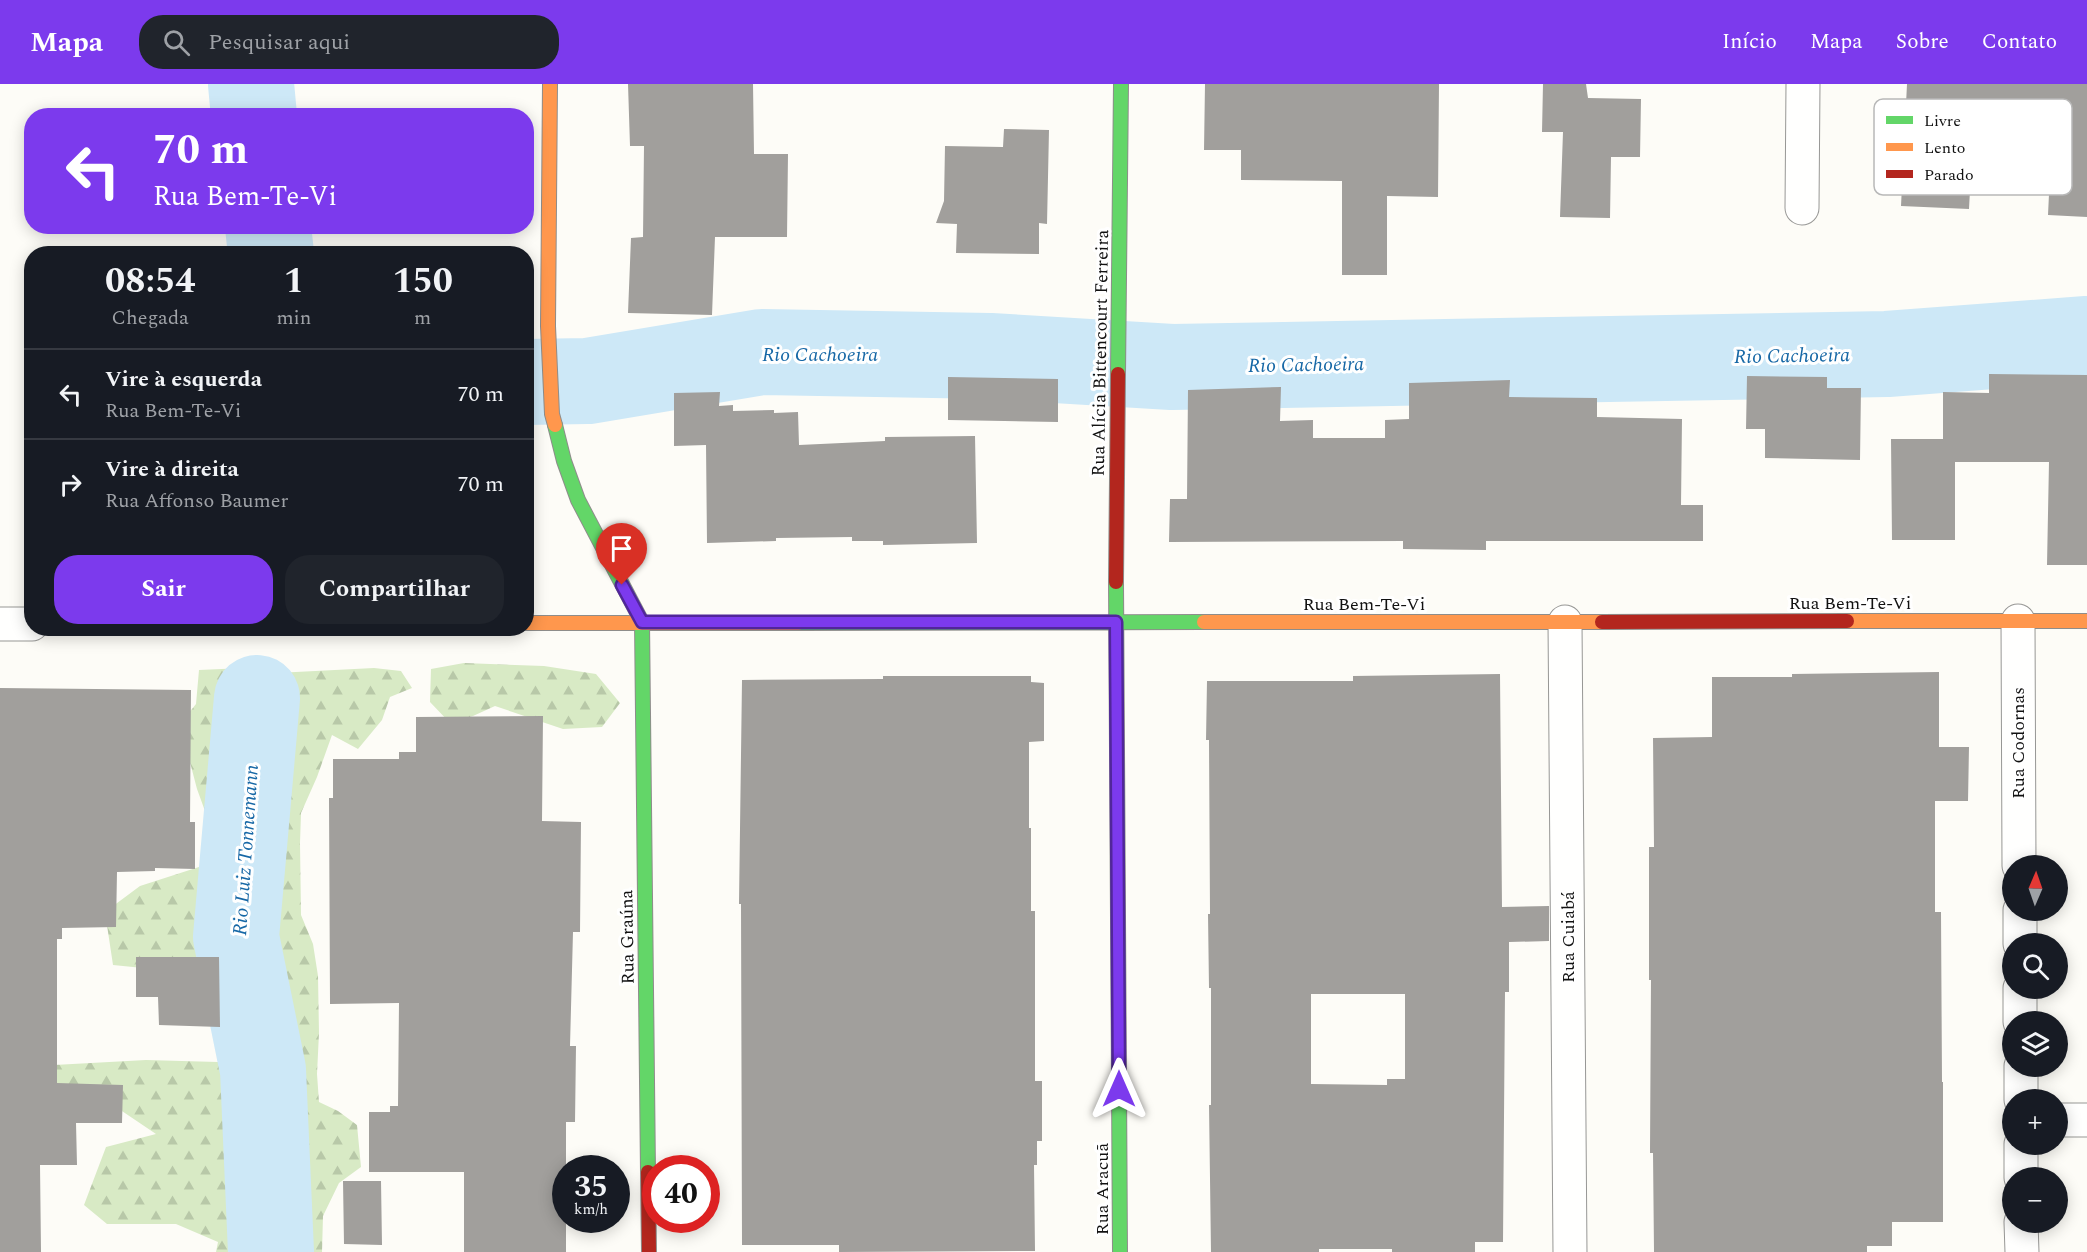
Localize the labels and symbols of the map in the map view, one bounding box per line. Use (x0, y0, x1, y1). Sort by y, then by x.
legend (1874, 99, 2072, 195)
text: Livre (1924, 109, 1961, 133)
text: Lento (1924, 136, 1965, 160)
text: Parado (1924, 163, 1974, 187)
street label: Rua Alícia Bittencourt Ferreira (1085, 229, 1116, 477)
water label: Rio Cachoeira (762, 340, 878, 370)
water label: Rio Cachoeira (1734, 340, 1850, 372)
water label: Rio Cachoeira (1248, 349, 1364, 381)
pin (596, 523, 647, 585)
street label: Rua Bem-Te-Vi (1789, 590, 1911, 617)
street label: Rua Bem-Te-Vi (1303, 591, 1425, 618)
street label: Rua Codornas (2005, 687, 2032, 799)
water label: Rio Luiz Tonnemann (225, 763, 267, 937)
north arrow (2002, 855, 2068, 921)
street label: Rua Graúna (613, 889, 642, 984)
street label: Rua Cuiabá (1555, 891, 1582, 983)
position arrow (1087, 1057, 1151, 1121)
street label: Rua Aracuã (1089, 1143, 1116, 1235)
speed limit sign: 40 (642, 1155, 720, 1233)

